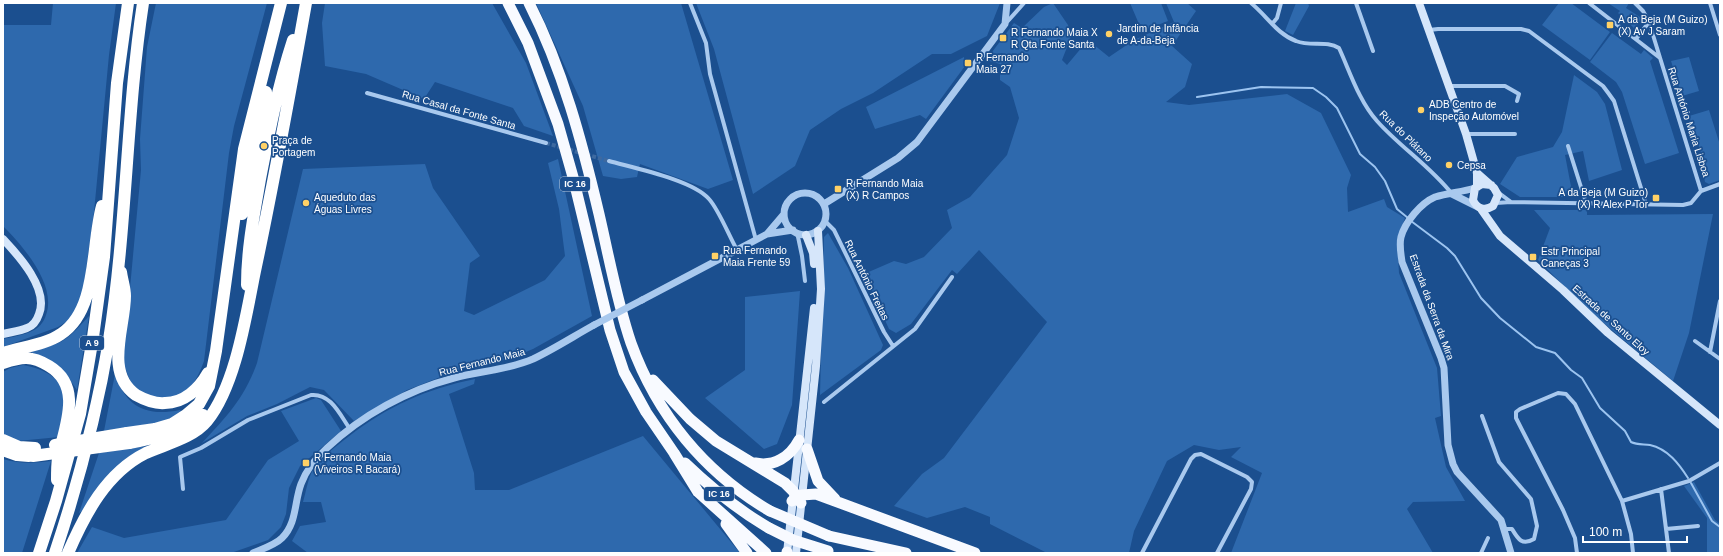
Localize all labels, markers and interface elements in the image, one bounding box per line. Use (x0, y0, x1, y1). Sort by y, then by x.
place label: A da Beja (M Guizo) (X) Av J Saram (1618, 14, 1707, 37)
marker: A da Beja (M Guizo) (X) Av J Saram (1605, 20, 1615, 30)
place label: Jardim de Infância de A-da-Beja (1117, 23, 1199, 46)
place label: R Fernando Maia X R Qta Fonte Santa (1011, 27, 1098, 50)
marker: Jardim de Infância de A-da-Beja (1104, 29, 1114, 39)
marker: R Fernando Maia X R Qta Fonte Santa (998, 33, 1008, 43)
place label: R Fernando Maia 27 (976, 52, 1029, 75)
marker: R Fernando Maia 27 (963, 58, 973, 68)
street label: Rua António Maria Lisboa (1666, 66, 1712, 179)
street label: Rua Casal da Fonte Santa (401, 88, 518, 132)
place label: ADB Centro de Inspeção Automóvel (1429, 99, 1519, 122)
marker: ADB Centro de Inspeção Automóvel (1416, 105, 1426, 115)
street label: Rua do Plátano (1377, 108, 1435, 164)
place label: Praça de Portagem (272, 135, 315, 158)
marker: Praça de Portagem (259, 141, 269, 151)
marker: Cepsa (1444, 160, 1454, 170)
place label: Cepsa (1457, 160, 1486, 171)
road number: IC 16 (560, 177, 590, 191)
place label: R Fernando Maia (X) R Campos (846, 178, 924, 201)
marker: R Fernando Maia (X) R Campos (833, 184, 843, 194)
place label: A da Beja (M Guizo) (X) R Alex P Tor (1559, 187, 1649, 210)
place label: Aqueduto das Águas Livres (314, 192, 376, 215)
marker: A da Beja (M Guizo) (X) R Alex P Tor (1651, 193, 1661, 203)
marker: Aqueduto das Águas Livres (301, 198, 311, 208)
street label: Rua António Freitas (843, 238, 891, 322)
place label: Rua Fernando Maia Frente 59 (723, 245, 791, 268)
place label: Estr Principal Caneças 3 (1541, 246, 1600, 269)
marker: Rua Fernando Maia Frente 59 (710, 251, 720, 261)
marker: Estr Principal Caneças 3 (1528, 252, 1538, 262)
street label: Estrada da Serra da Mira (1408, 253, 1456, 362)
street label: Estrada de Santo Eloy (1570, 283, 1652, 357)
road number: A 9 (80, 336, 104, 350)
street label: Rua Fernando Maia (438, 346, 527, 378)
place label: R Fernando Maia (Viveiros R Bacará) (314, 452, 401, 475)
marker: R Fernando Maia (Viveiros R Bacará) (301, 458, 311, 468)
road number: IC 16 (704, 487, 734, 501)
scale bar (1583, 518, 1687, 544)
text: 100 m (1589, 525, 1622, 539)

